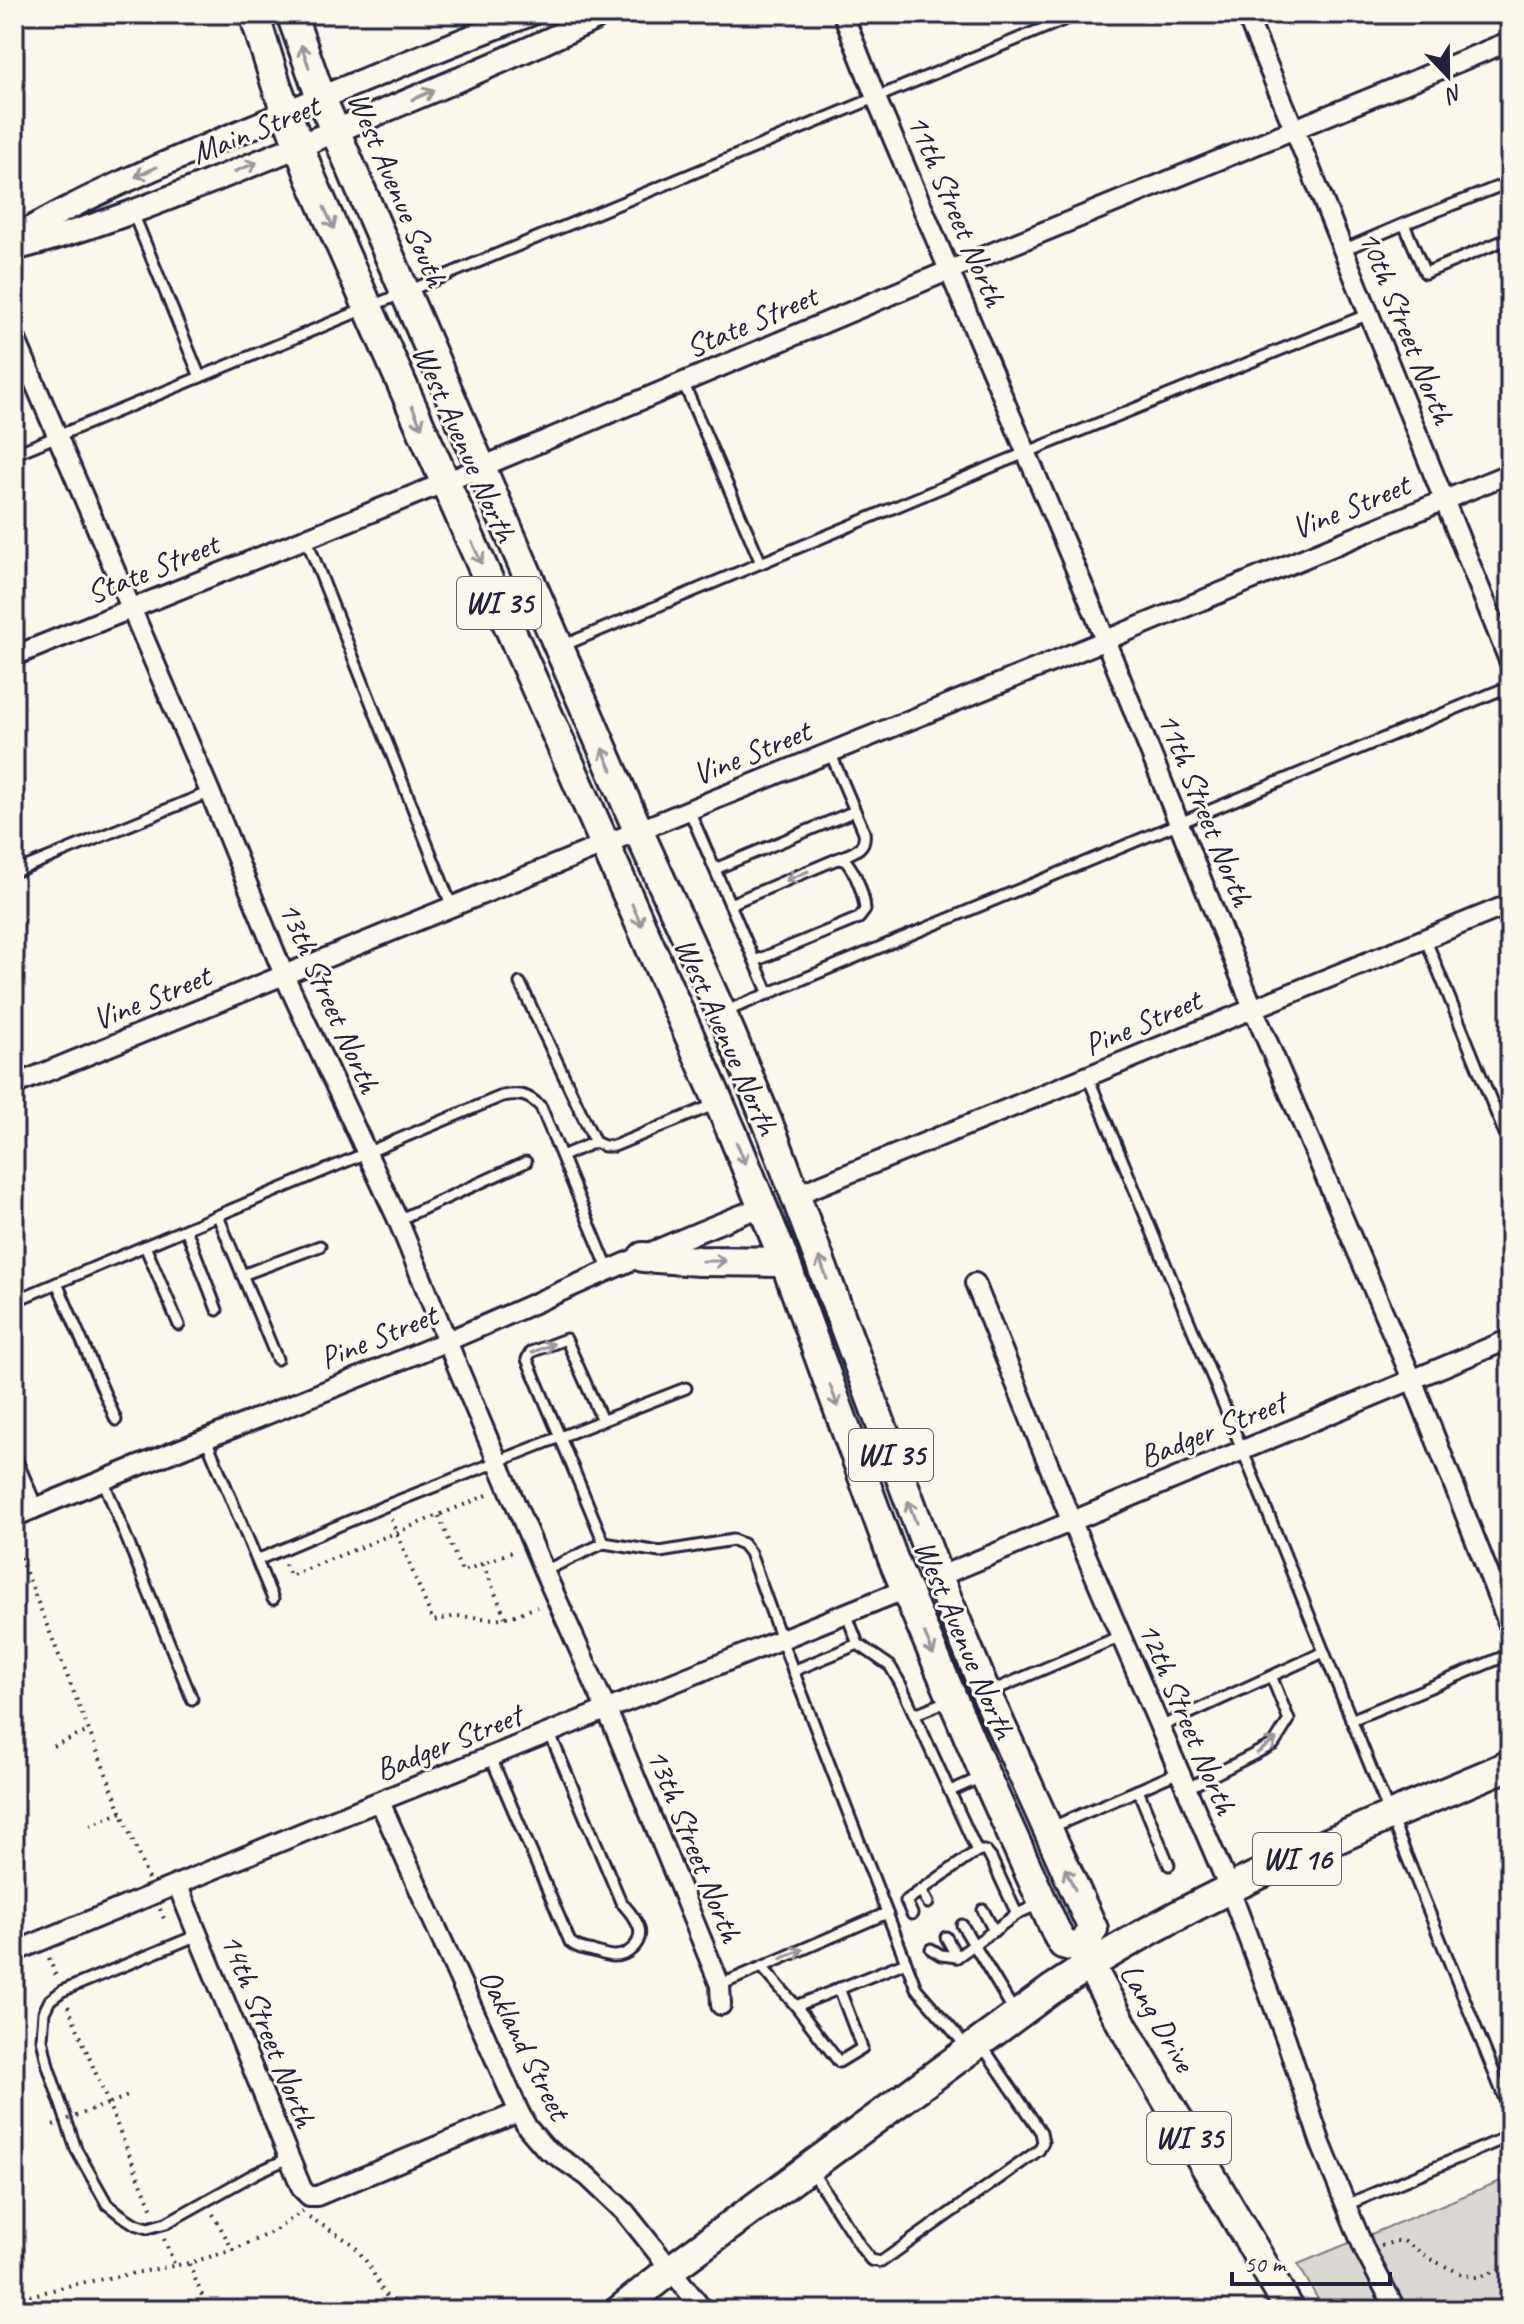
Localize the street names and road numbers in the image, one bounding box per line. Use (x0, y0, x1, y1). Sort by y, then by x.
street label: Main Street (185, 84, 328, 174)
street label: West Avenue South (338, 85, 458, 294)
street label: 11th Street North (898, 108, 1016, 314)
street label: 10th Street North (1349, 224, 1465, 432)
street label: State Street (679, 274, 826, 367)
street label: West Avenue North (403, 338, 527, 550)
street label: Vine Street (1285, 463, 1418, 549)
street label: State Street (80, 522, 227, 613)
road number: WI 35 (457, 577, 541, 629)
street label: 11th Street North (1148, 706, 1264, 914)
street label: Vine Street (686, 709, 819, 795)
street label: 13th Street North (269, 895, 391, 1101)
street label: West Avenue North (665, 931, 789, 1143)
street label: Vine Street (86, 954, 219, 1040)
street label: Pine Street (1078, 978, 1210, 1065)
street label: Pine Street (314, 1293, 446, 1378)
street label: Badger Street (1133, 1380, 1295, 1477)
road number: WI 35 (849, 1429, 933, 1481)
street label: West Avenue North (904, 1534, 1026, 1747)
street label: 12th Street North (1129, 1616, 1247, 1822)
street label: Badger Street (369, 1693, 531, 1790)
street label: 13th Street North (637, 1742, 753, 1950)
road number: WI 16 (1253, 1833, 1341, 1885)
street label: 14th Street North (211, 1927, 327, 2135)
street label: Lang Drive (1110, 1956, 1206, 2081)
street label: Oakland Street (469, 1962, 581, 2129)
road number: WI 35 (1147, 2112, 1231, 2164)

